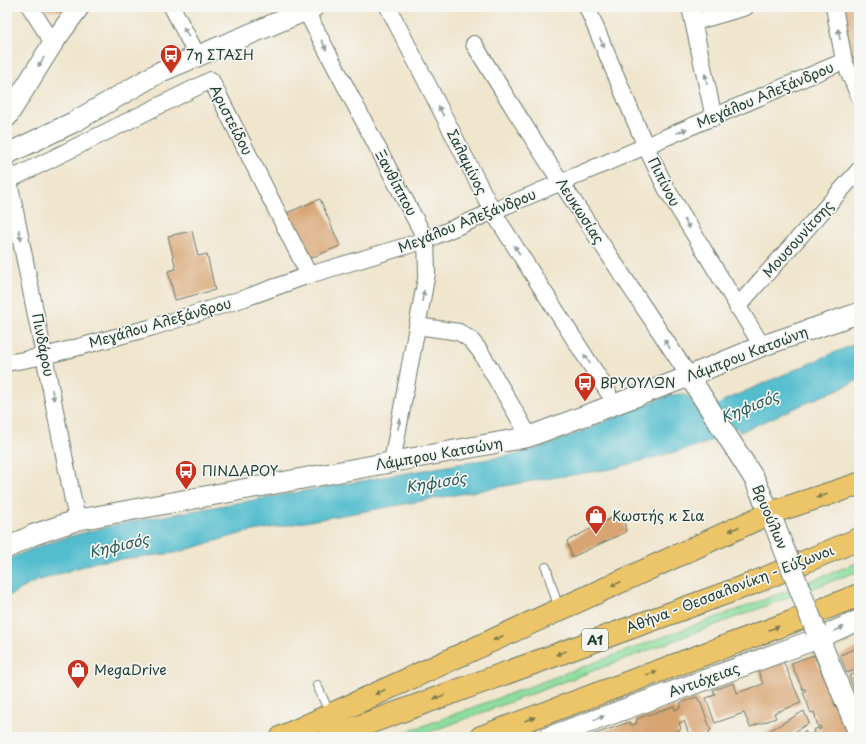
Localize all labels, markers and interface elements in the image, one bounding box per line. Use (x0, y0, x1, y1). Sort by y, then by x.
one-way arrow (182, 26, 189, 38)
one-way arrow (836, 28, 842, 40)
one-way arrow (599, 37, 605, 48)
one-way arrow (321, 40, 327, 51)
bus stop icon: 7η ΣΤΑΣΗ (158, 42, 184, 75)
place label: 7η ΣΤΑΣΗ (186, 44, 254, 65)
one-way arrow (38, 56, 45, 68)
street label: Μεγάλου Αλεξάνδρου (693, 56, 837, 133)
one-way arrow (702, 73, 708, 86)
street label: Αριστείδου (205, 81, 258, 159)
one-way arrow (438, 105, 444, 117)
street label: Σαλαμίνος (442, 125, 493, 198)
one-way arrow (676, 128, 688, 134)
street label: Ξανθίππου (370, 146, 423, 219)
street label: Πιπίνου (643, 154, 686, 210)
street label: Λευκωσίας (551, 174, 610, 248)
street label: Μεγάλου Αλεξάνδρου (395, 183, 539, 258)
street label: Μουσουνίτσης (757, 196, 838, 282)
one-way arrow (683, 218, 690, 230)
one-way arrow (18, 229, 24, 241)
one-way arrow (513, 245, 521, 255)
one-way arrow (420, 290, 426, 302)
street label: Μεγάλου Αλεξάνδρου (86, 292, 234, 353)
street label: Πινδάρου (27, 312, 60, 378)
street label: Λάμπρου Κατσώνη (683, 321, 811, 386)
one-way arrow (663, 338, 671, 349)
one-way arrow (583, 354, 591, 364)
bus stop icon: ΒΡΥΟΥΛΩΝ (572, 370, 598, 403)
place label: ΒΡΥΟΥΛΩΝ (600, 372, 675, 393)
water label: Κηφισός (717, 383, 783, 428)
one-way arrow (50, 389, 56, 401)
one-way arrow (396, 418, 402, 430)
street label: Λάμπρου Κατσώνη (374, 432, 504, 475)
bus stop icon: ΠΙΝΔΑΡΟΥ (173, 458, 199, 491)
place label: ΠΙΝΔΑΡΟΥ (202, 460, 279, 481)
water label: Κηφισός (404, 465, 469, 498)
street label: Βρυούλων (747, 481, 794, 553)
one-way arrow (815, 493, 827, 499)
shop icon: Κωστής κ Σια (583, 503, 609, 536)
place label: Κωστής κ Σια (612, 505, 704, 526)
water label: Κηφισός (86, 526, 152, 563)
one-way arrow (729, 526, 740, 532)
street label: Αθήνα - Θεσσαλονίκη - Εύζωνοι (623, 539, 837, 638)
one-way arrow (611, 581, 622, 587)
one-way arrow (768, 625, 780, 631)
one-way arrow (833, 626, 844, 632)
road number: Α1 (582, 629, 608, 651)
one-way arrow (493, 635, 504, 641)
one-way arrow (555, 650, 567, 656)
shop icon: MegaDrive (65, 657, 91, 690)
street label: Αντιόχειας (665, 657, 742, 702)
place label: MegaDrive (94, 659, 167, 680)
one-way arrow (647, 670, 659, 676)
one-way arrow (374, 690, 386, 696)
one-way arrow (433, 695, 445, 701)
one-way arrow (525, 715, 537, 721)
one-way arrow (593, 715, 605, 721)

